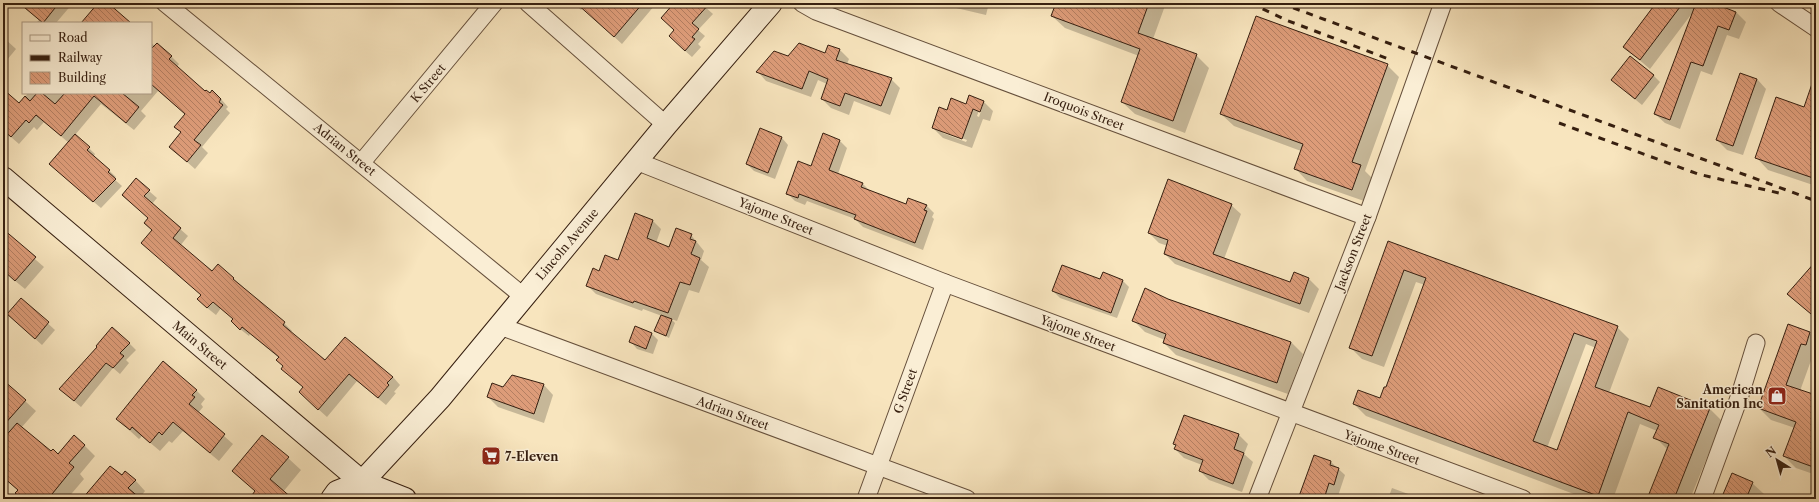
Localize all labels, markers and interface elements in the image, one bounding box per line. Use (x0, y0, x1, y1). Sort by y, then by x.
legend (22, 22, 152, 94)
text: Road (58, 30, 88, 45)
text: Railway (58, 50, 103, 65)
street label: K Street (407, 60, 449, 106)
text: Building (58, 70, 106, 85)
street label: Iroquois Street (1042, 89, 1127, 133)
street label: Adrian Street (310, 119, 380, 179)
street label: Yajome Street (735, 194, 816, 238)
street label: Lincoln Avenue (533, 205, 602, 283)
street label: Jackson Street (1331, 211, 1375, 294)
street label: Yajome Street (1037, 311, 1119, 355)
street label: Main Street (170, 318, 231, 373)
street label: G Street (890, 366, 920, 416)
place label: American Sanitation Inc (1676, 382, 1764, 411)
shop icon: American Sanitation Inc (1766, 385, 1788, 407)
street label: Adrian Street (694, 393, 772, 433)
street label: Yajome Street (1341, 426, 1423, 468)
north arrow (1757, 440, 1797, 480)
text: N (1763, 443, 1779, 460)
supermarket icon: 7-Eleven (480, 445, 502, 467)
place label: 7-Eleven (505, 449, 559, 464)

